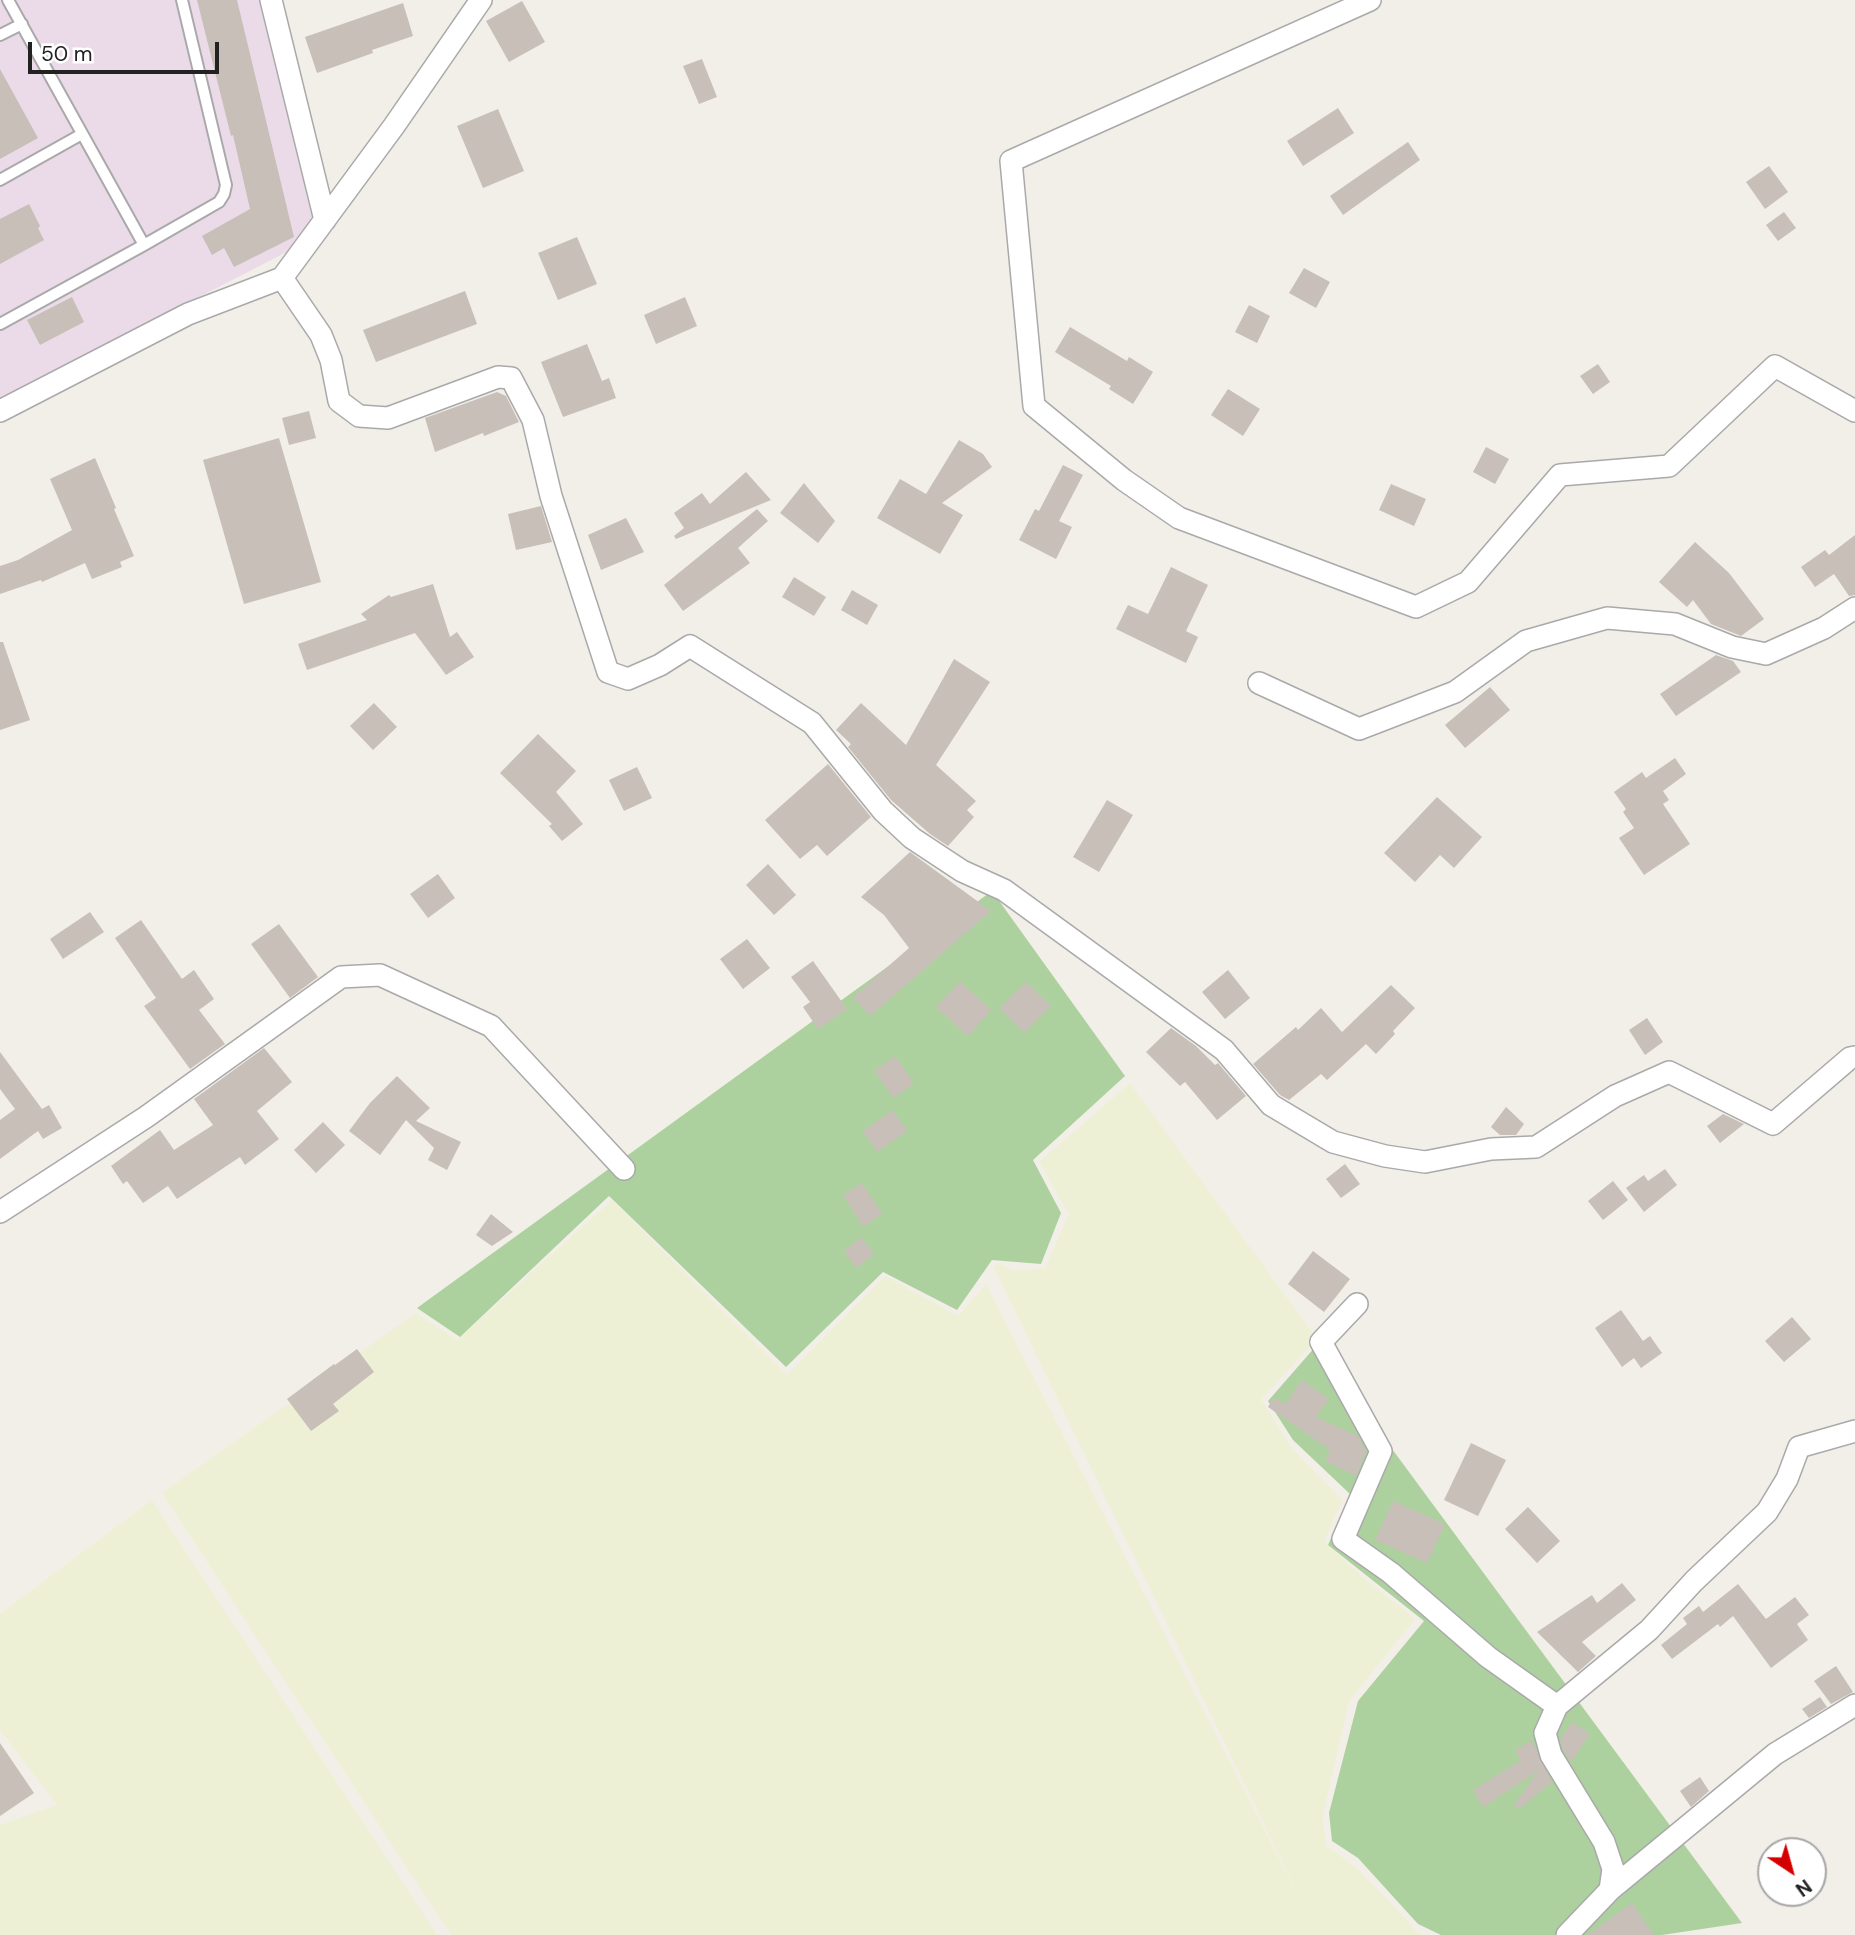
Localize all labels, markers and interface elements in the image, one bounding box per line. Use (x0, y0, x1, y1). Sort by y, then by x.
scale bar (32, 28, 222, 72)
text: 50 m (41, 40, 92, 68)
north arrow (1757, 1837, 1827, 1907)
text: N (1791, 1874, 1816, 1902)

